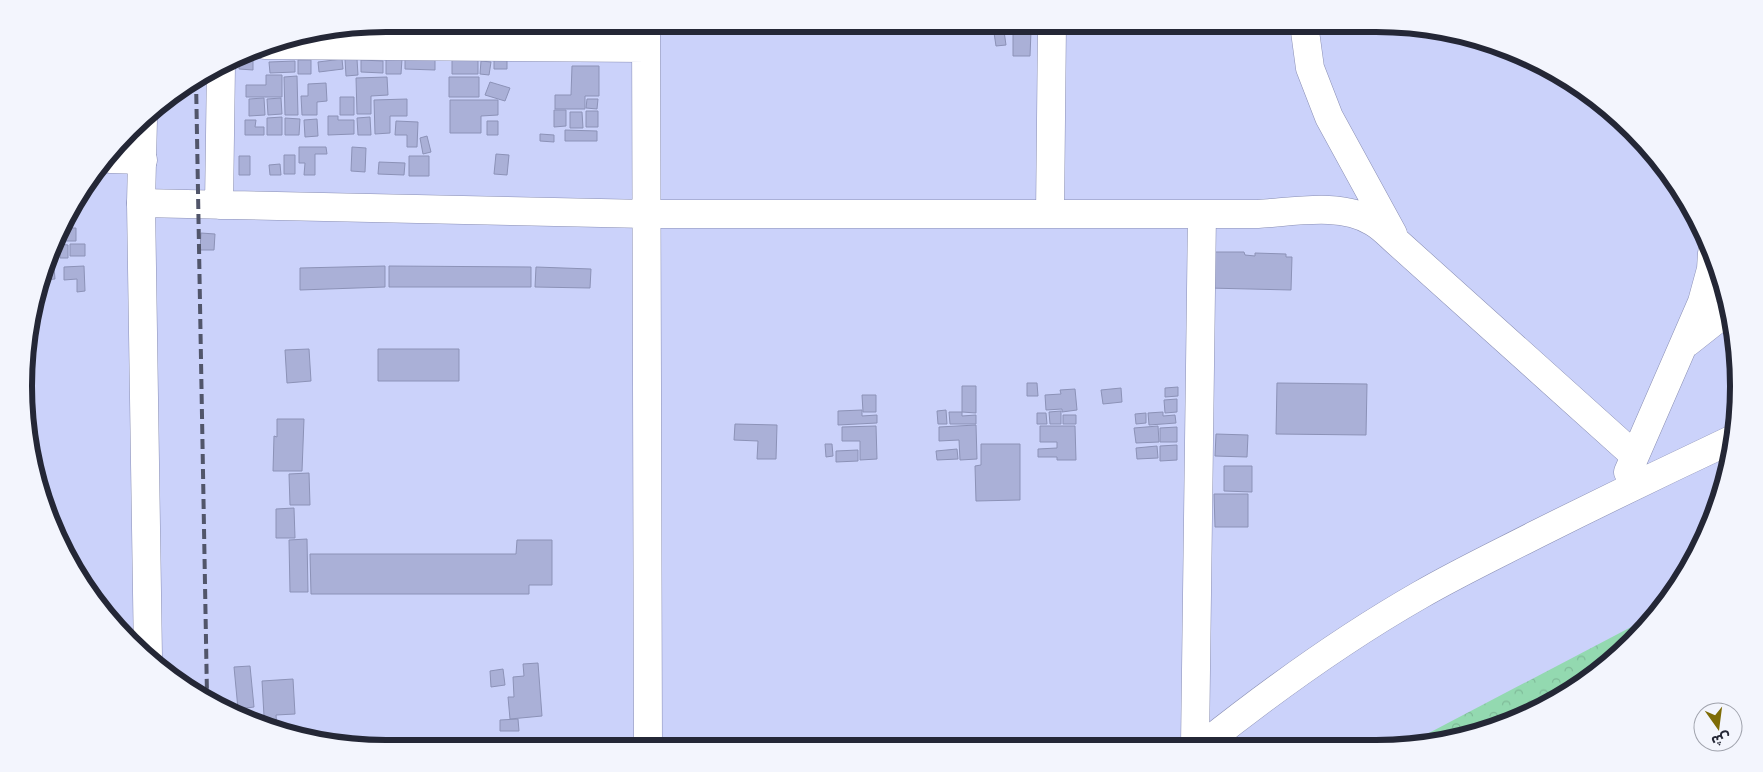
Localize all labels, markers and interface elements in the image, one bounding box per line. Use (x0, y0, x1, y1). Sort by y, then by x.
north arrow (1693, 702, 1743, 752)
text: ش (1710, 729, 1733, 751)

